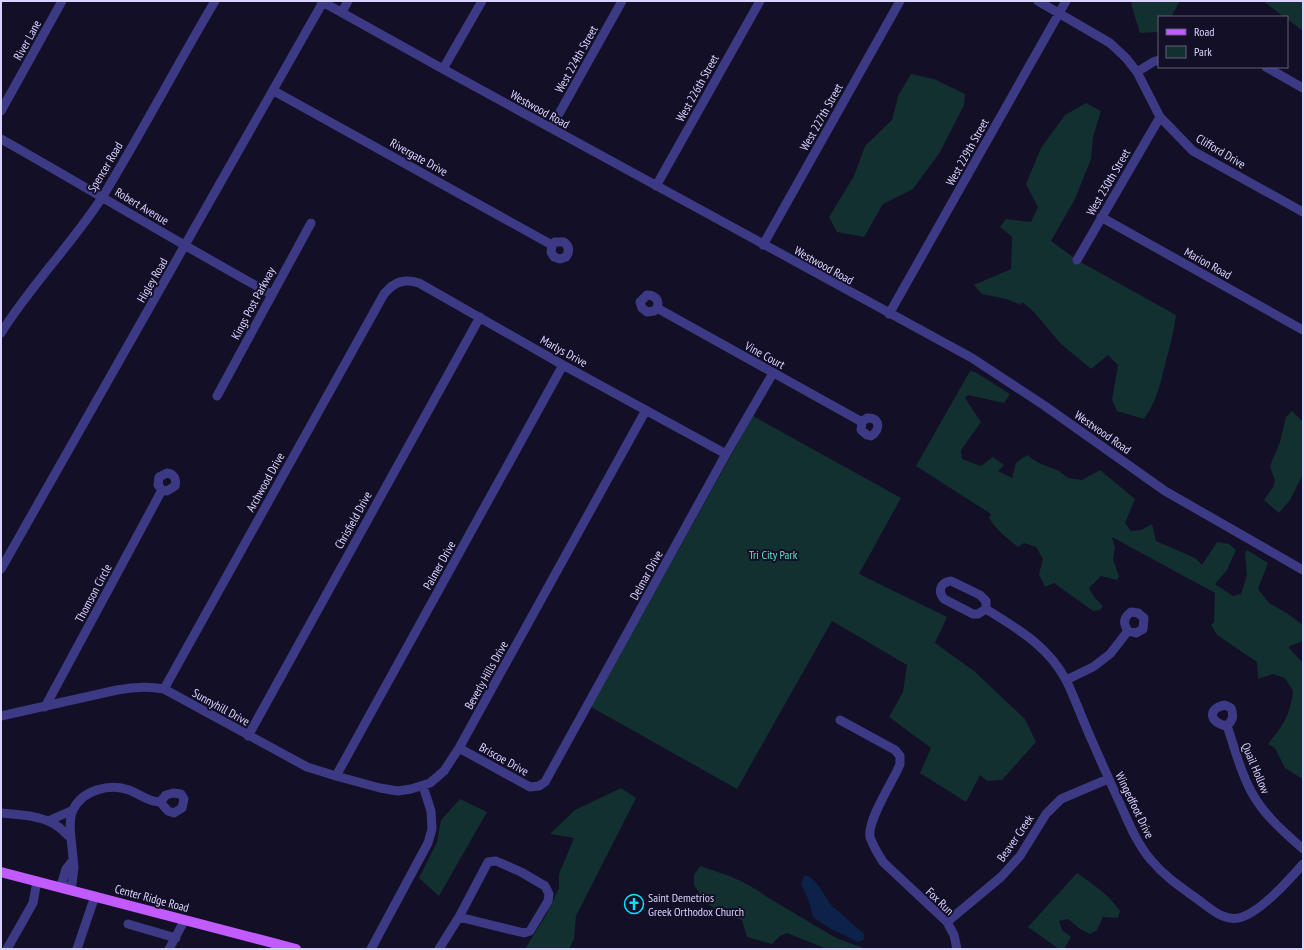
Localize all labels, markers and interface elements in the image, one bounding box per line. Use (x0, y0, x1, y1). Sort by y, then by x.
legend (1158, 16, 1288, 68)
street label: River Lane (10, 17, 44, 63)
street label: West 224th Street (551, 22, 601, 95)
text: Road (1194, 24, 1214, 39)
text: Park (1194, 44, 1212, 59)
street label: West 226th Street (672, 51, 722, 124)
street label: West 227th Street (796, 80, 846, 153)
street label: Westwood Road (508, 87, 572, 131)
street label: West 229th Street (942, 115, 992, 188)
street label: Clifford Drive (1194, 130, 1248, 172)
street label: Rivergate Drive (387, 135, 451, 179)
street label: Spencer Road (84, 139, 126, 195)
street label: West 230th Street (1083, 145, 1134, 218)
street label: Robert Avenue (112, 184, 172, 228)
street label: Westwood Road (792, 243, 856, 287)
street label: Marion Road (1182, 244, 1234, 282)
street label: Higley Road (133, 255, 171, 305)
street label: Kings Post Parkway (228, 264, 279, 342)
street label: Marlys Drive (538, 332, 590, 370)
street label: Vine Court (742, 337, 788, 372)
street label: Westwood Road (1072, 407, 1134, 457)
street label: Archwood Drive (243, 450, 287, 514)
street label: Chrisfield Drive (331, 489, 375, 551)
street label: Palmer Drive (420, 538, 458, 592)
park label: Tri City Park (749, 547, 798, 562)
street label: Delmar Drive (626, 548, 666, 602)
street label: Thomson Circle (71, 561, 115, 625)
street label: Beverly Hills Drive (461, 638, 511, 712)
street label: Sunnyhill Drive (190, 685, 252, 729)
street label: Briscoe Drive (477, 739, 531, 779)
street label: Quail Hollow (1239, 740, 1274, 797)
street label: Wingedfoot Drive (1112, 769, 1158, 841)
street label: Beaver Creek (993, 811, 1037, 864)
street label: Center Ridge Road (113, 881, 191, 915)
street label: Fox Run (923, 884, 957, 918)
place label: Saint Demetrios Greek Orthodox Church (648, 890, 744, 919)
church icon: Saint Demetrios Greek Orthodox Church (623, 893, 645, 915)

